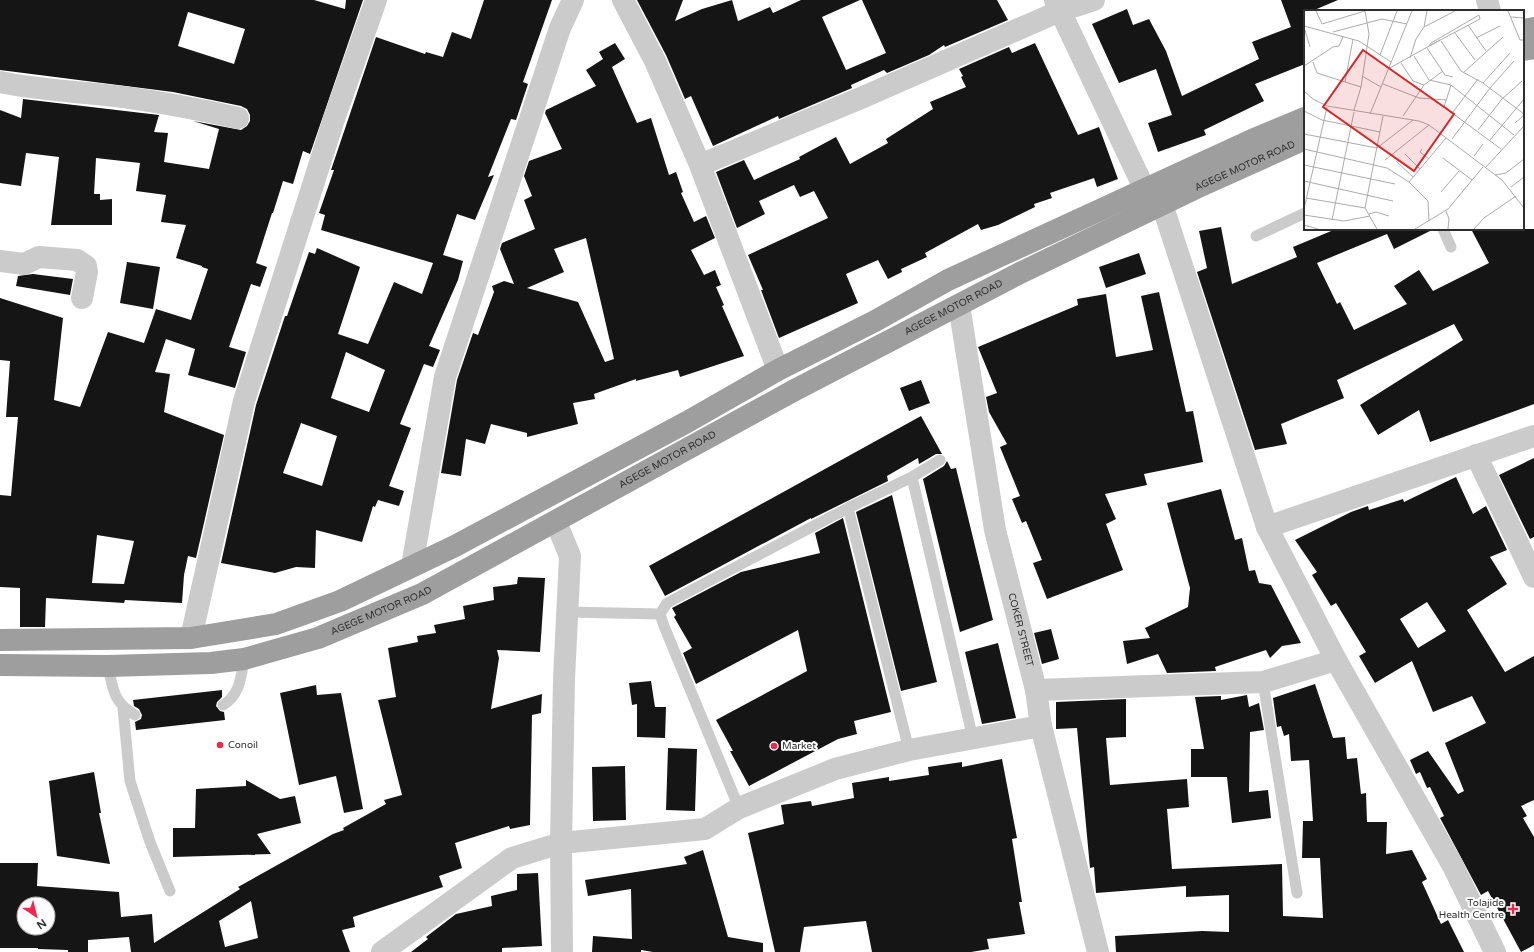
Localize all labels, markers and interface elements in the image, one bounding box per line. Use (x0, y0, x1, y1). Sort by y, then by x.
inset map (1304, 10, 1524, 230)
street label: AGEGE MOTOR ROAD (1193, 138, 1297, 194)
street label: AGEGE MOTOR ROAD (902, 277, 1005, 338)
street label: AGEGE MOTOR ROAD (617, 428, 718, 491)
street label: AGEGE MOTOR ROAD (329, 584, 434, 638)
street label: COKER STREET (1005, 592, 1036, 668)
place label: Conoil (228, 739, 258, 751)
marker: Conoil (215, 740, 225, 750)
place label: Market (782, 740, 816, 752)
marker: Market (769, 741, 779, 751)
north arrow (16, 896, 56, 936)
place label: Tolajide Health Centre (1439, 897, 1504, 921)
marker: Tolajide Health Centre (1507, 903, 1519, 915)
text: N (34, 916, 49, 932)

